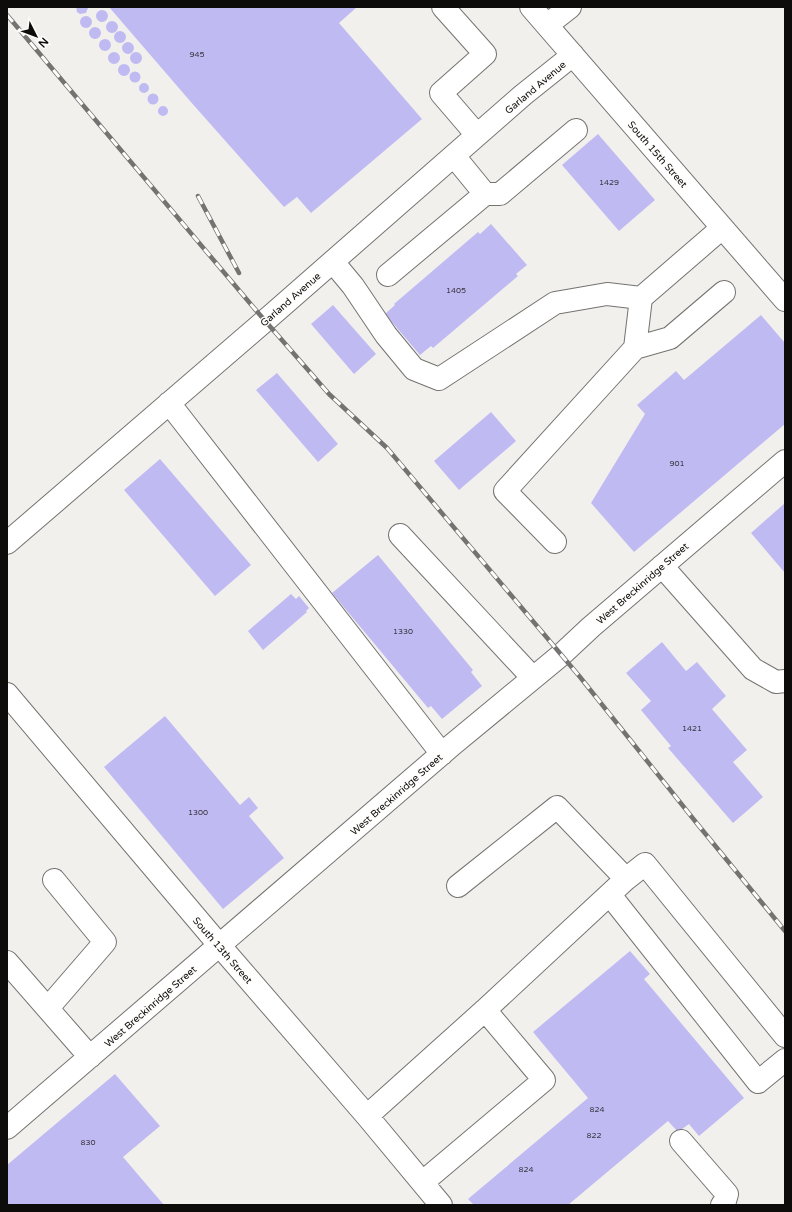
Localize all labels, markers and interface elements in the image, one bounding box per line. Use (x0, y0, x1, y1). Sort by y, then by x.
north arrow (16, 16, 56, 56)
text: N (35, 35, 51, 50)
house number: 945 (189, 50, 205, 59)
street label: Garland Avenue (503, 59, 569, 117)
street label: South 15th Street (625, 119, 690, 191)
house number: 1429 (599, 178, 619, 187)
street label: Garland Avenue (258, 270, 323, 329)
house number: 1405 (446, 286, 466, 295)
house number: 901 (669, 459, 685, 468)
street label: West Breckinridge Street (594, 540, 691, 627)
house number: 1330 (393, 627, 413, 636)
house number: 1421 (682, 724, 702, 733)
street label: West Breckinridge Street (348, 751, 445, 838)
house number: 1300 (188, 808, 208, 817)
street label: South 13th Street (190, 915, 255, 987)
street label: West Breckinridge Street (102, 963, 199, 1050)
house number: 824 (589, 1105, 605, 1114)
house number: 822 (586, 1131, 602, 1140)
house number: 830 (80, 1138, 96, 1147)
house number: 824 (518, 1165, 534, 1174)

